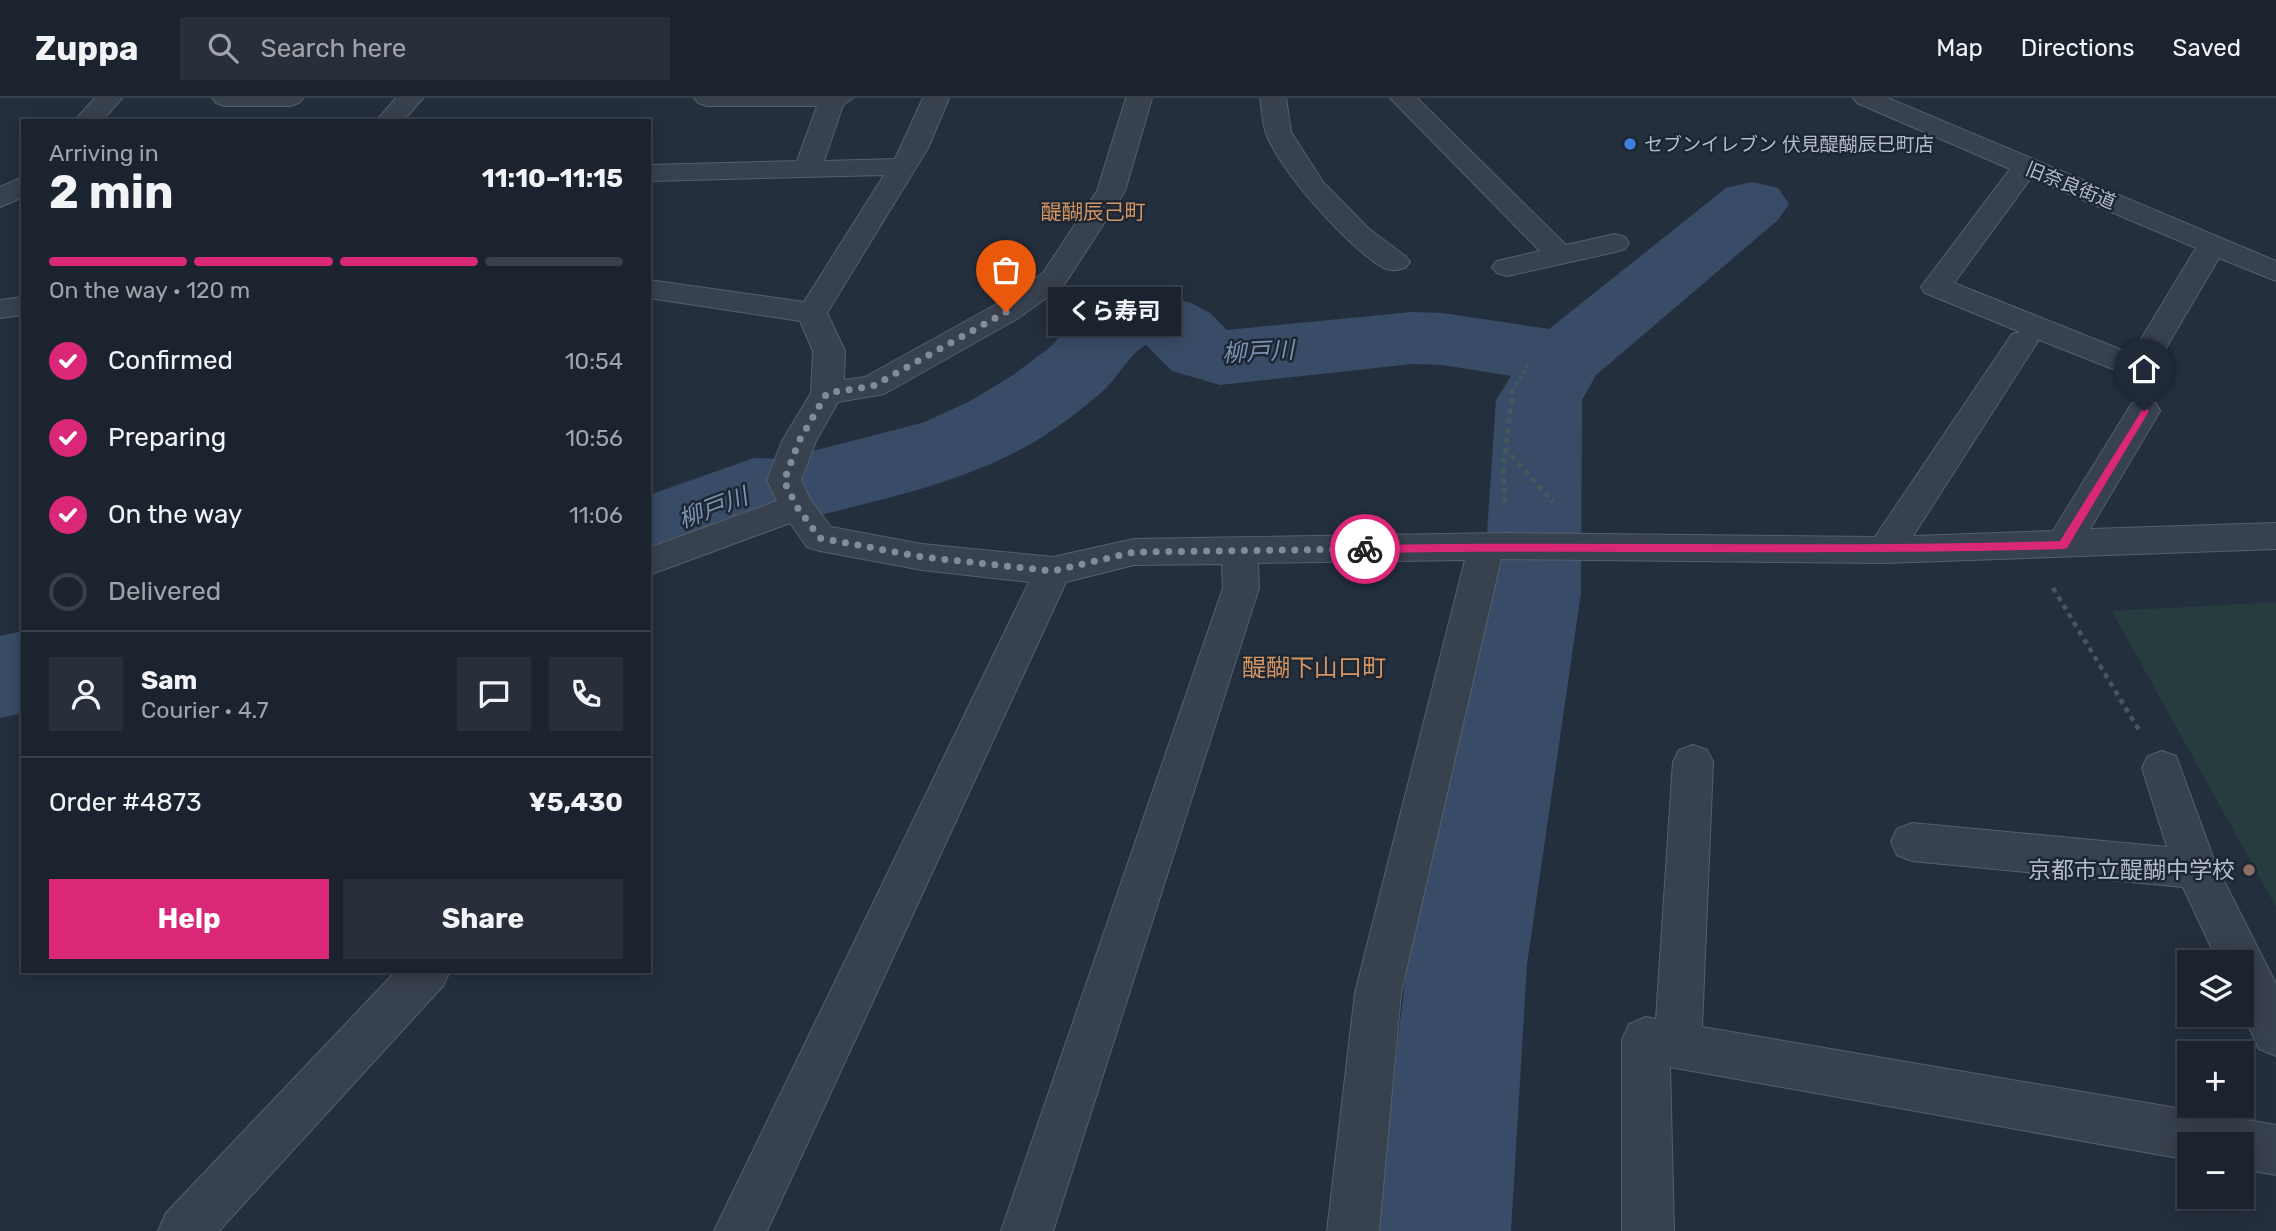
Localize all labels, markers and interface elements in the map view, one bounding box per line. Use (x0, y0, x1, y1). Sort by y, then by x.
search box (180, 17, 670, 80)
text: Zuppa (35, 29, 138, 68)
icon: search (204, 29, 242, 67)
text: Search here (260, 33, 406, 64)
text: Map (1936, 34, 1983, 62)
text: Directions (2021, 34, 2134, 62)
text: Saved (2172, 34, 2241, 62)
place label: セブンイレブン 伏見醍醐辰巳町店 (1644, 133, 1934, 156)
marker: セブンイレブン 伏見醍醐辰巳町店 (1622, 136, 1638, 152)
text: Arriving in (49, 139, 159, 167)
street label: 旧奈良街道 (2022, 157, 2119, 214)
text: 11:10–11:15 (482, 163, 623, 194)
text: 2 min (49, 165, 174, 220)
district label: 醍醐辰己町 (1041, 199, 1146, 224)
pin (976, 240, 1036, 312)
icon: bag (987, 251, 1025, 289)
text: On the way · 120 m (49, 276, 250, 304)
callout: くら寿司 (1048, 288, 1181, 336)
text: くら寿司 (1069, 297, 1161, 325)
water label: 柳戸川 (1221, 336, 1298, 368)
pin (2114, 339, 2174, 411)
icon: check (49, 342, 87, 380)
text: Confirmed (108, 345, 233, 376)
text: 10:54 (565, 347, 623, 375)
icon: home (2125, 350, 2163, 388)
icon: check (49, 419, 87, 457)
text: Preparing (108, 422, 226, 453)
text: 10:56 (565, 424, 623, 452)
water label: 柳戸川 (674, 481, 754, 534)
icon: check (49, 496, 87, 534)
text: On the way (108, 499, 242, 530)
text: 11:06 (569, 501, 623, 529)
courier (1330, 514, 1400, 584)
icon: bike (1346, 530, 1384, 568)
text: Delivered (108, 576, 221, 607)
district label: 醍醐下山口町 (1242, 654, 1386, 682)
button: person (49, 657, 123, 731)
button: chat (457, 657, 531, 731)
button: phone (549, 657, 623, 731)
text: Sam (141, 665, 197, 696)
text: Courier · 4.7 (141, 696, 268, 724)
text: Order #4873 (49, 787, 202, 818)
text: ¥5,430 (529, 787, 623, 818)
place label: 京都市立醍醐中学校 (2028, 856, 2235, 884)
marker: 京都市立醍醐中学校 (2241, 862, 2257, 878)
button: Help (49, 879, 329, 959)
button: Share (343, 879, 623, 959)
map controls (2177, 950, 2254, 1209)
button: layers (2177, 950, 2254, 1027)
button: + (2177, 1041, 2254, 1118)
button: − (2177, 1132, 2254, 1209)

